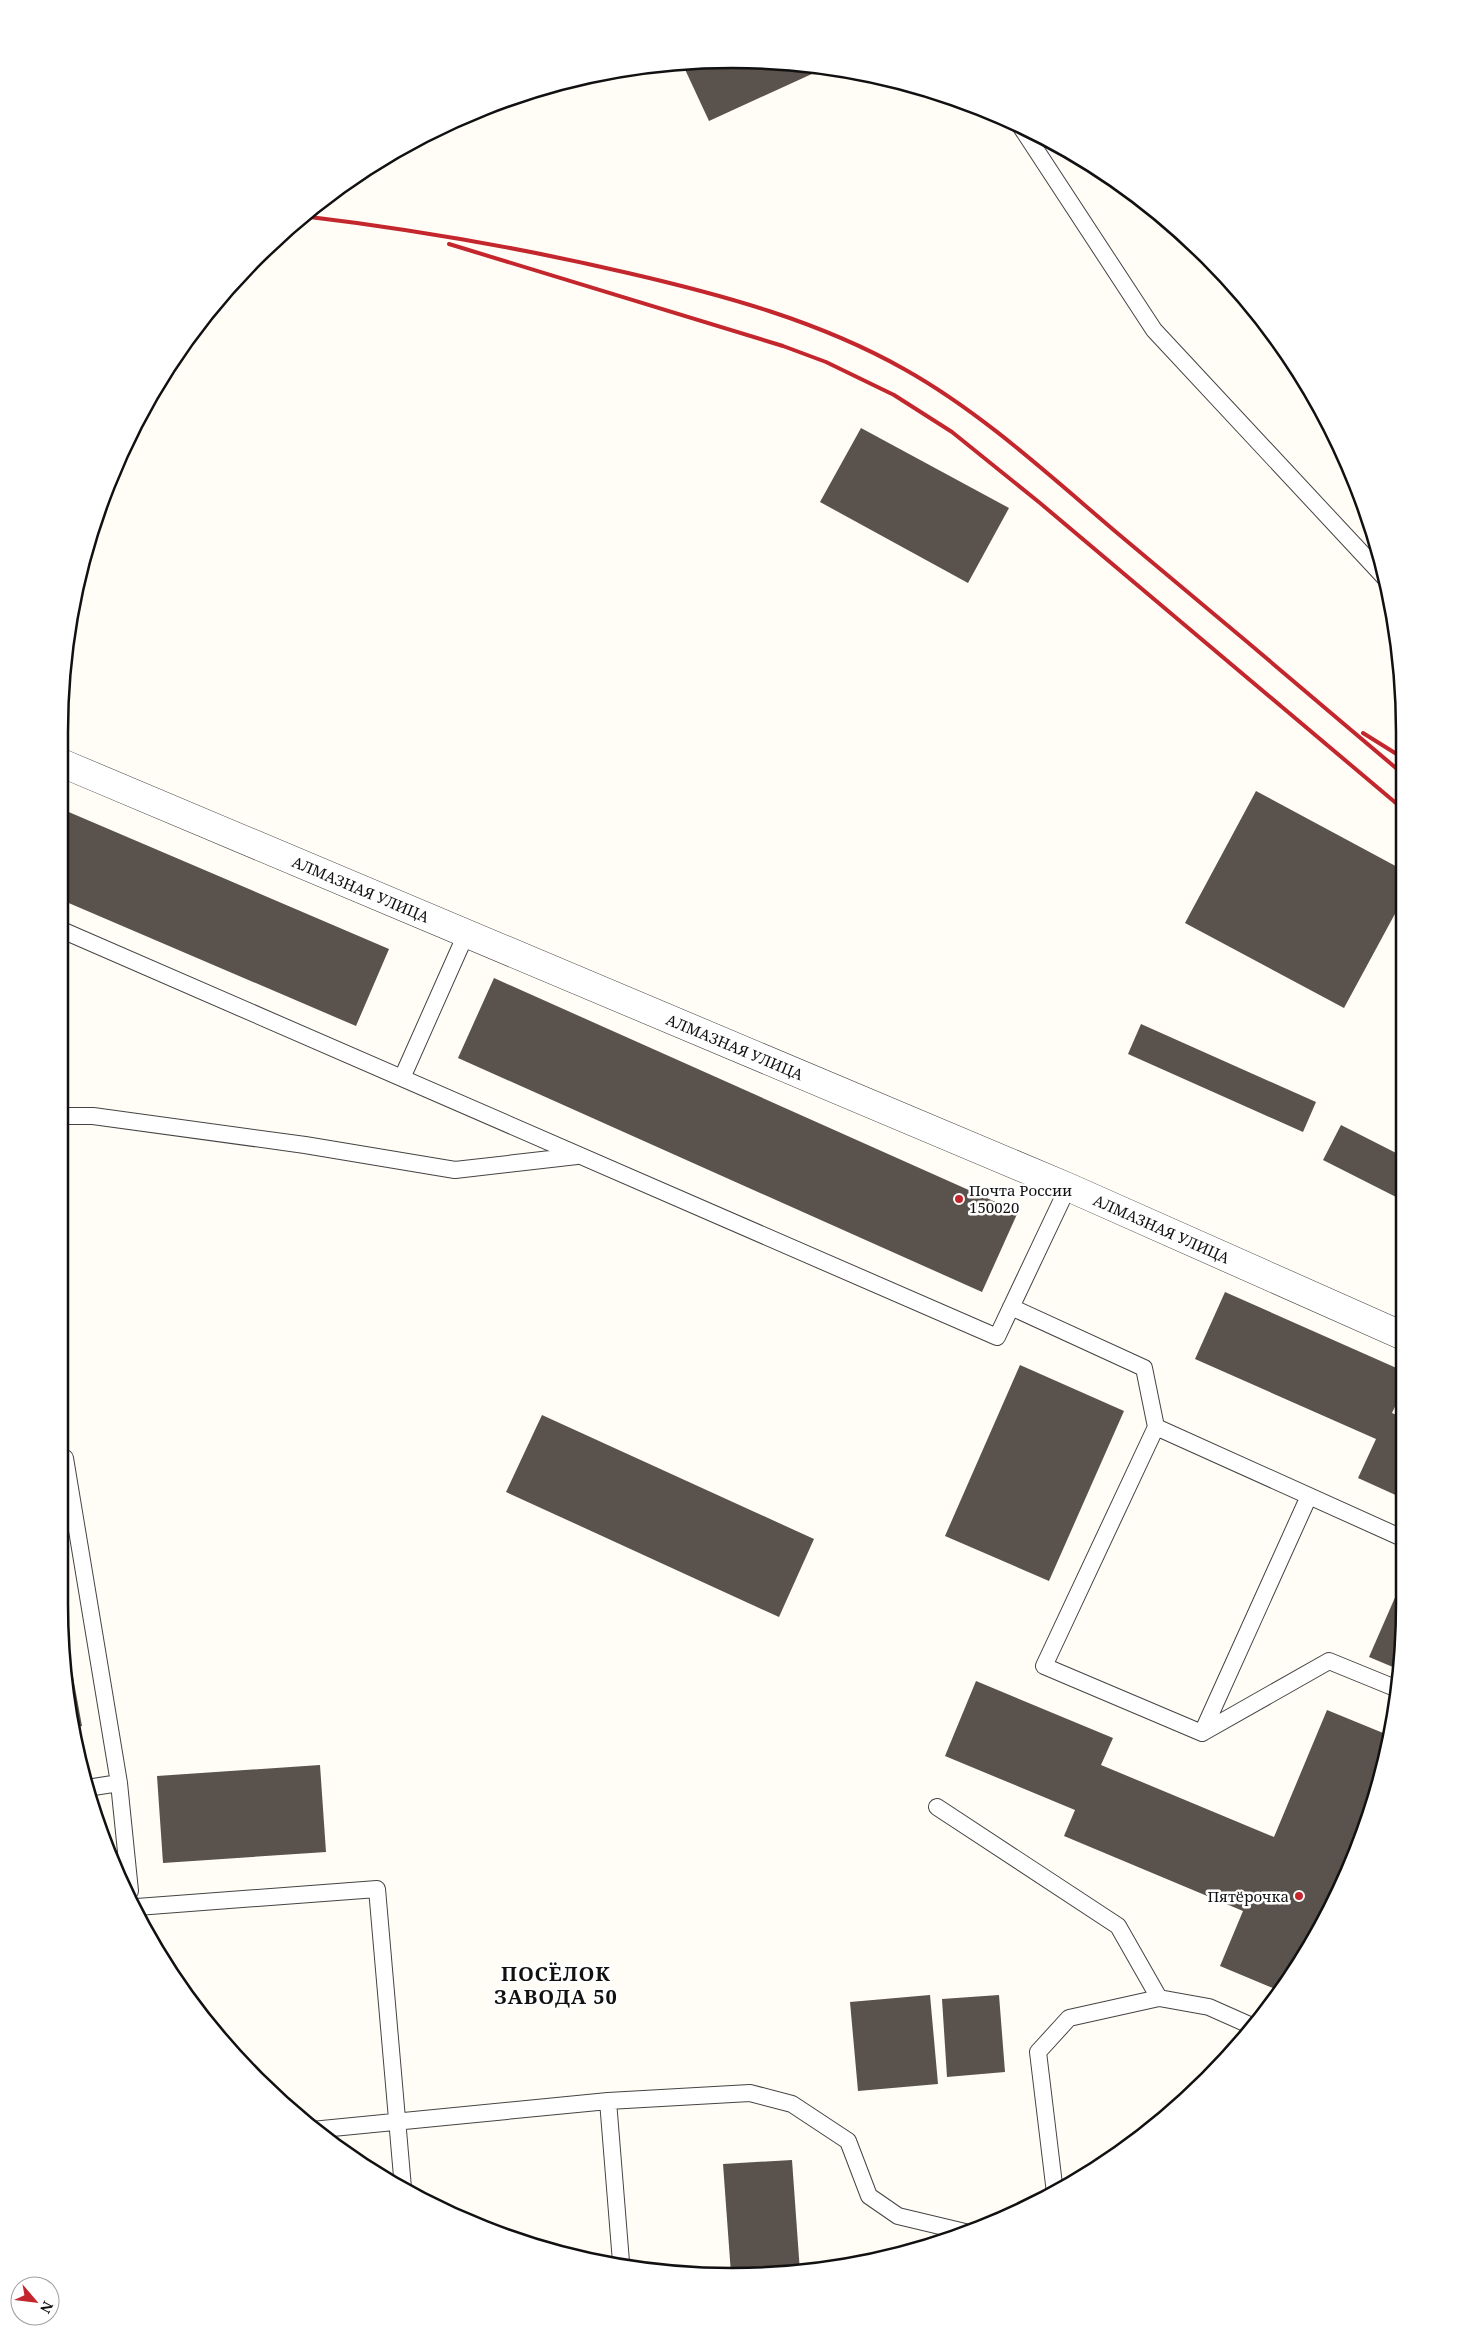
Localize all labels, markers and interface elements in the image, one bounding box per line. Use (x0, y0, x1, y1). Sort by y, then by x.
street label: АЛМАЗНАЯ УЛИЦА (289, 851, 433, 927)
street label: АЛМАЗНАЯ УЛИЦА (663, 1009, 807, 1085)
place label: Почта России 150020 (969, 1180, 1072, 1217)
street label: АЛМАЗНАЯ УЛИЦА (1090, 1190, 1233, 1268)
marker: Почта России 150020 (953, 1193, 965, 1205)
place label: Пятёрочка (1208, 1886, 1289, 1906)
marker: Пятёрочка (1293, 1890, 1305, 1902)
district label: ПОСЁЛОК ЗАВОДА 50 (494, 1960, 618, 2010)
north arrow (10, 2276, 60, 2326)
text: N (36, 2298, 58, 2317)

